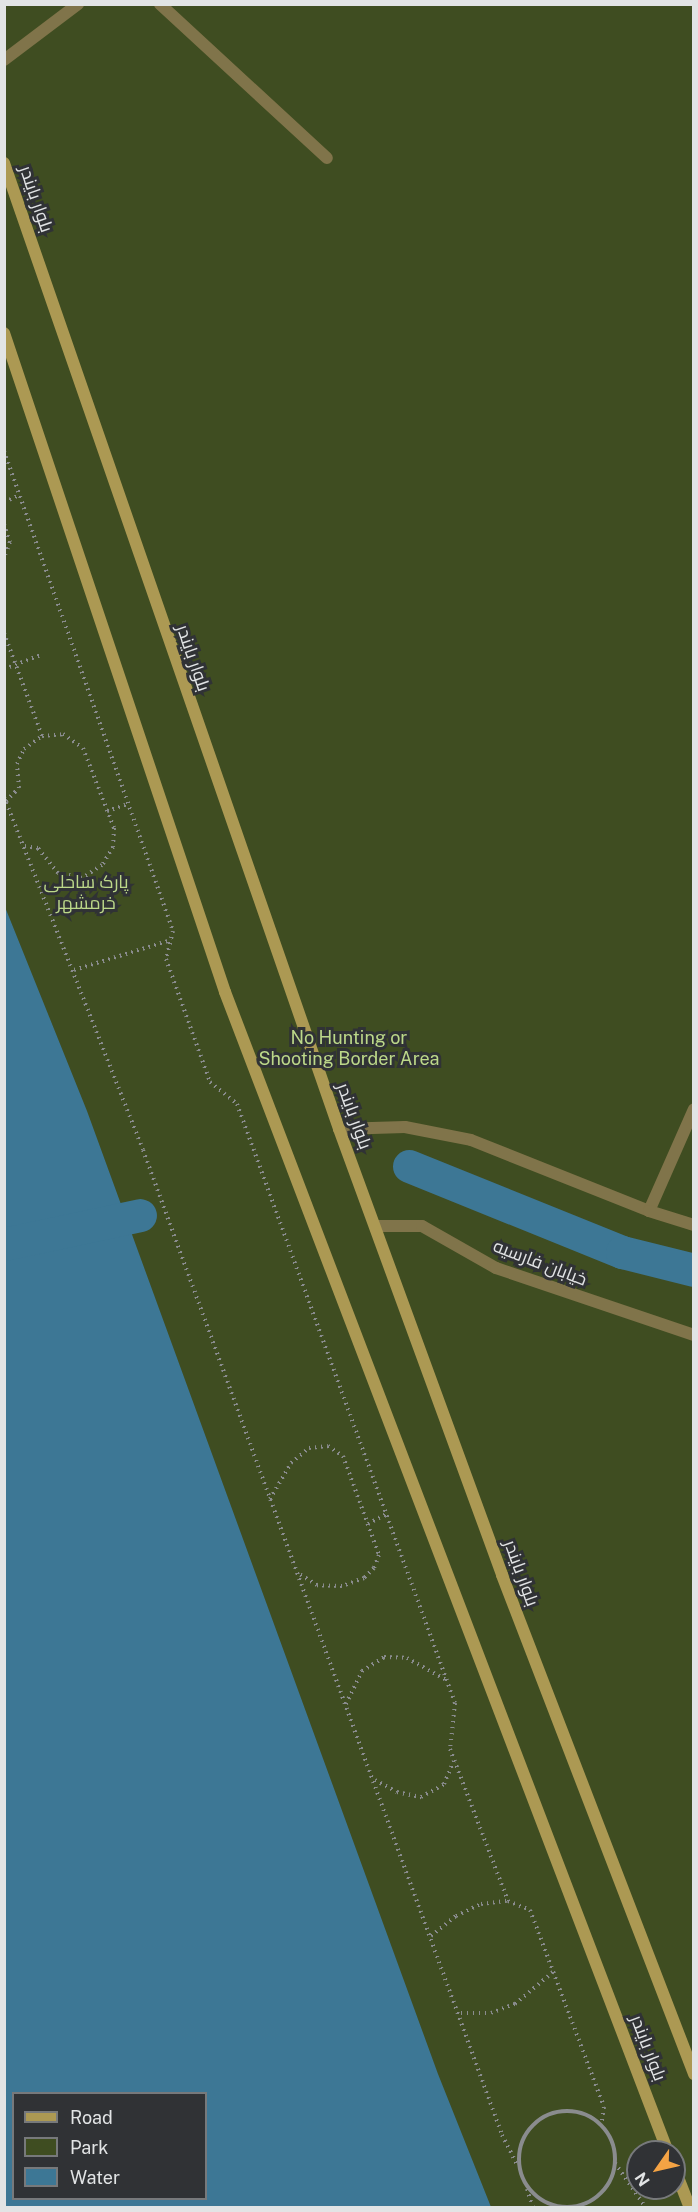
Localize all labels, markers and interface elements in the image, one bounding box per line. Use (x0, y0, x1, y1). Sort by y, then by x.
street label: بلوار بایندر (15, 163, 57, 235)
street label: بلوار بایندر (172, 622, 214, 694)
park label: پارک ساحلی خرمشهر (44, 872, 128, 914)
park label: No Hunting or Shooting Border Area (258, 1028, 440, 1070)
street label: بلوار بایندر (332, 1080, 376, 1152)
street label: خیابان فارسیه (490, 1235, 590, 1291)
street label: بلوار بایندر (499, 1537, 543, 1609)
street label: بلوار بایندر (626, 2012, 670, 2084)
legend (12, 2092, 207, 2200)
text: Road (70, 2107, 113, 2128)
text: Park (70, 2137, 108, 2158)
north arrow (626, 2140, 686, 2200)
text: Water (70, 2167, 120, 2188)
text: N (631, 2169, 654, 2190)

